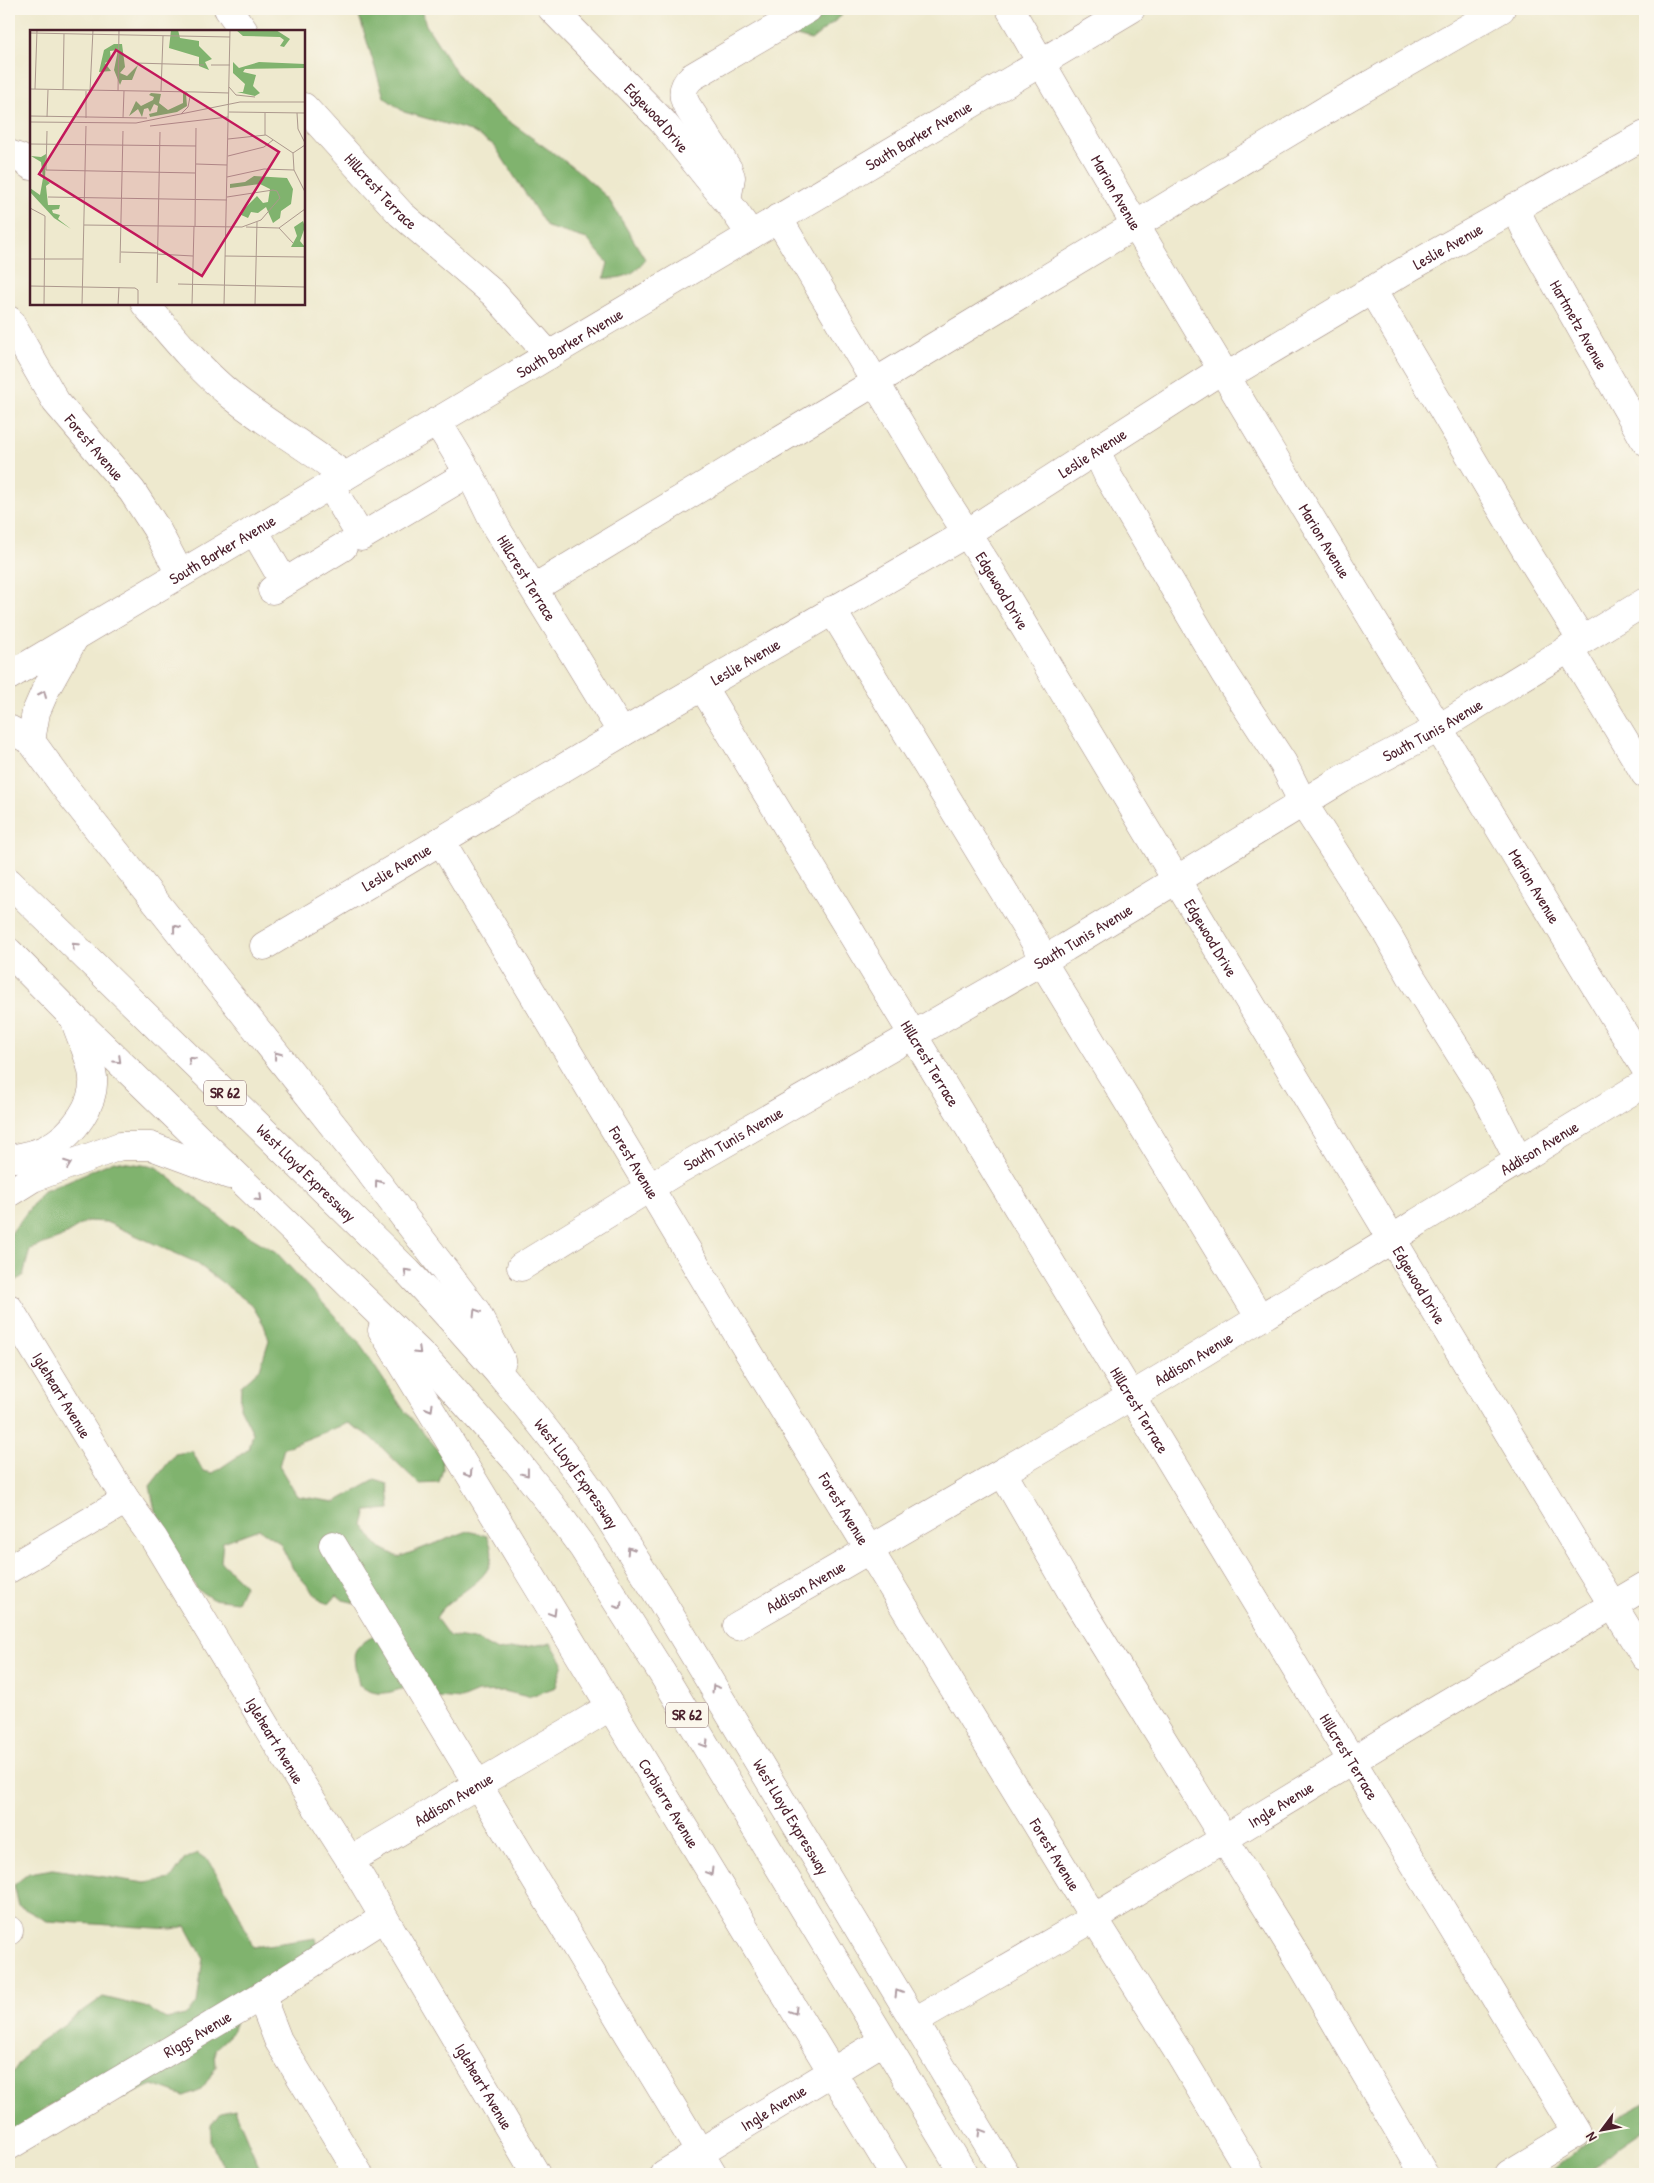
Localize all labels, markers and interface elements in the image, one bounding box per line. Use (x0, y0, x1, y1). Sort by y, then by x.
inset map (30, 30, 305, 305)
street label: Edgewood Drive (619, 78, 695, 158)
street label: South Barker Avenue (861, 95, 976, 176)
street label: Hillcrest Terrace (340, 148, 422, 235)
street label: Marion Avenue (1086, 151, 1147, 235)
street label: Leslie Avenue (1409, 217, 1487, 275)
street label: Hartmetz Avenue (1545, 276, 1613, 374)
street label: South Barker Avenue (512, 302, 627, 383)
street label: Forest Avenue (59, 409, 130, 486)
street label: Leslie Avenue (1054, 422, 1131, 483)
street label: Marion Avenue (1294, 499, 1356, 583)
street label: South Barker Avenue (165, 509, 280, 589)
street label: Hillcrest Terrace (492, 531, 562, 626)
street label: Edgewood Drive (971, 547, 1035, 634)
street label: Leslie Avenue (706, 632, 785, 690)
one-way arrow (37, 690, 48, 699)
street label: South Tunis Avenue (1379, 693, 1487, 767)
street label: Leslie Avenue (358, 838, 436, 896)
street label: Marion Avenue (1503, 845, 1566, 928)
street label: Edgewood Drive (1179, 895, 1243, 981)
street label: South Tunis Avenue (1030, 898, 1137, 974)
one-way arrow (174, 925, 182, 934)
one-way arrow (72, 943, 81, 952)
street label: Hillcrest Terrace (896, 1016, 965, 1111)
one-way arrow (275, 1052, 283, 1061)
one-way arrow (112, 1054, 121, 1063)
one-way arrow (188, 1056, 197, 1065)
road number: SR 62 (204, 1080, 246, 1106)
street label: South Tunis Avenue (679, 1101, 787, 1176)
street label: Addison Avenue (1496, 1115, 1583, 1180)
street label: West Lloyd Expressway (252, 1119, 361, 1227)
street label: Forest Avenue (603, 1121, 665, 1203)
one-way arrow (63, 1160, 72, 1170)
one-way arrow (375, 1179, 384, 1189)
one-way arrow (254, 1192, 263, 1201)
street label: Edgewood Drive (1388, 1242, 1452, 1329)
one-way arrow (404, 1268, 413, 1277)
one-way arrow (473, 1309, 483, 1318)
street label: Addison Avenue (1150, 1326, 1237, 1391)
one-way arrow (413, 1345, 422, 1354)
street label: Igleheart Avenue (27, 1348, 97, 1443)
street label: Hillcrest Terrace (1105, 1363, 1175, 1458)
one-way arrow (424, 1403, 434, 1412)
street label: West Lloyd Expressway (529, 1414, 624, 1533)
one-way arrow (521, 1467, 529, 1476)
street label: Forest Avenue (813, 1468, 875, 1550)
one-way arrow (463, 1469, 473, 1478)
one-way arrow (626, 1547, 636, 1556)
street label: Addison Avenue (762, 1555, 850, 1618)
one-way arrow (613, 1600, 622, 1610)
one-way arrow (546, 1608, 556, 1617)
one-way arrow (712, 1685, 722, 1694)
street label: Igleheart Avenue (241, 1693, 310, 1788)
road number: SR 62 (666, 1702, 708, 1728)
street label: Hillcrest Terrace (1315, 1709, 1384, 1804)
one-way arrow (698, 1738, 708, 1747)
street label: Corbierre Avenue (633, 1754, 705, 1853)
street label: West Lloyd Expressway (748, 1755, 835, 1879)
street label: Addison Avenue (410, 1767, 497, 1831)
street label: Ingle Avenue (1244, 1776, 1318, 1833)
street label: Forest Avenue (1024, 1813, 1086, 1895)
one-way arrow (703, 1867, 713, 1876)
one-way arrow (894, 1989, 904, 1998)
street label: Riggs Avenue (159, 2005, 236, 2063)
one-way arrow (787, 2006, 797, 2015)
street label: Igleheart Avenue (450, 2039, 519, 2134)
street label: Ingle Avenue (736, 2079, 811, 2136)
north arrow (1576, 2106, 1626, 2156)
text: N (1580, 2128, 1601, 2145)
one-way arrow (977, 2129, 987, 2138)

